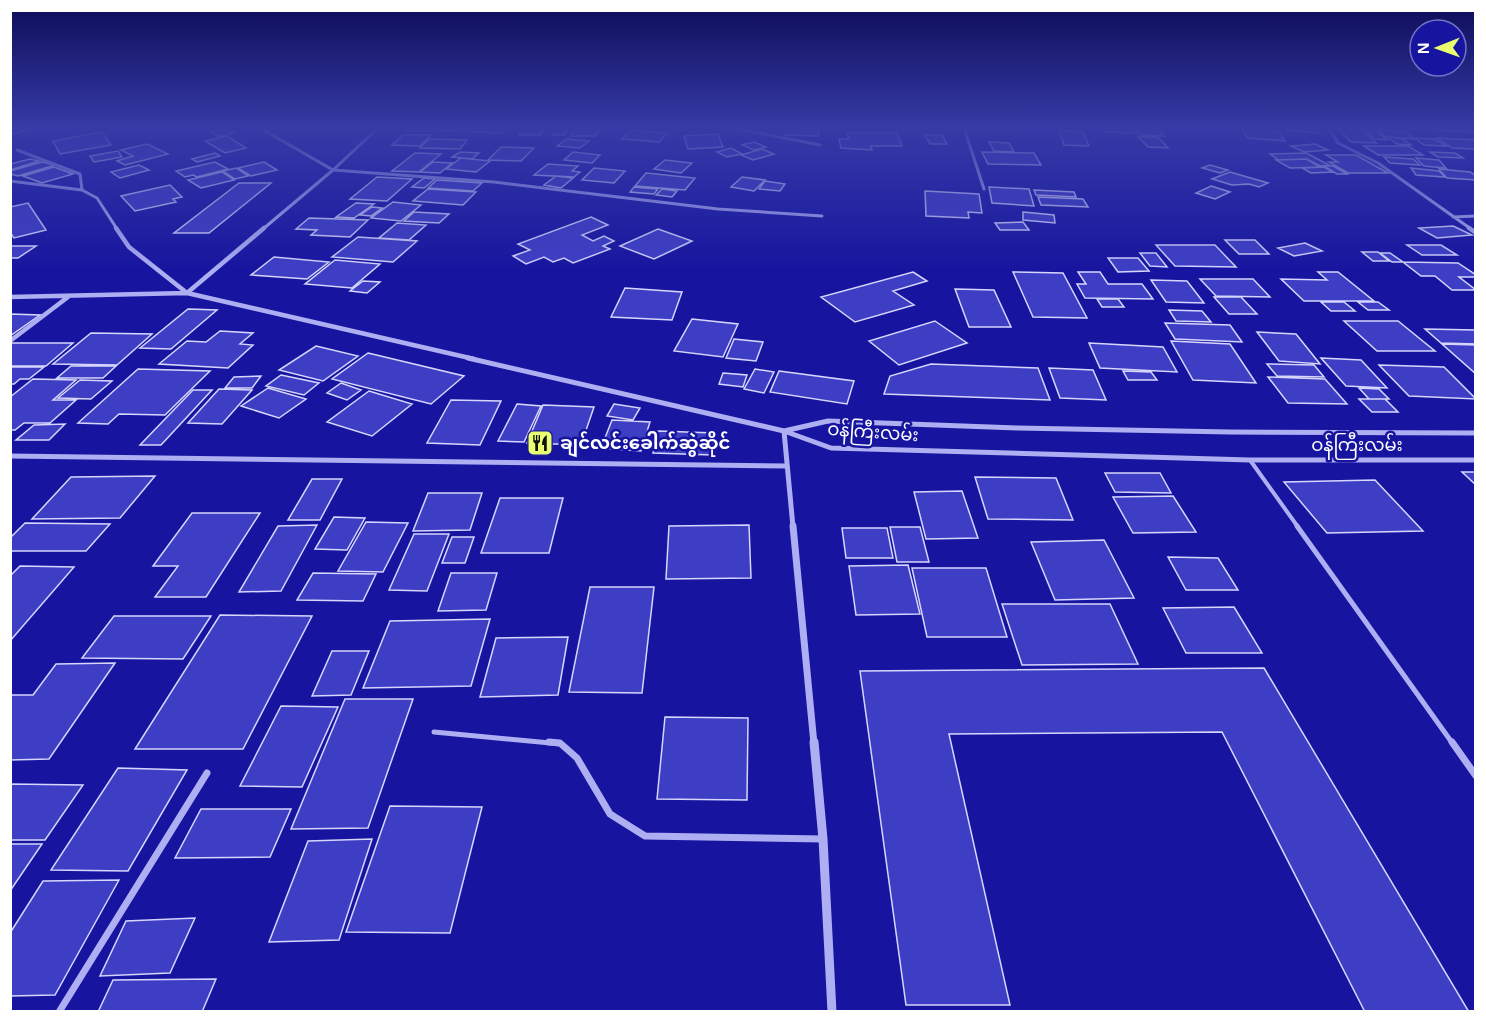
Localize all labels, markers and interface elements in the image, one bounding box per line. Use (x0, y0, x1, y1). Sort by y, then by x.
north arrow (1408, 18, 1468, 78)
text: N (1415, 42, 1432, 54)
street label: ဝန်ကြီးလမ်း (826, 415, 920, 450)
restaurant icon: ချင်လင်းခေါက်ဆွဲဆိုင် (525, 428, 555, 458)
place label: ချင်လင်းခေါက်ဆွဲဆိုင် (560, 431, 731, 458)
street label: ဝန်ကြီးလမ်း (1311, 431, 1403, 460)

